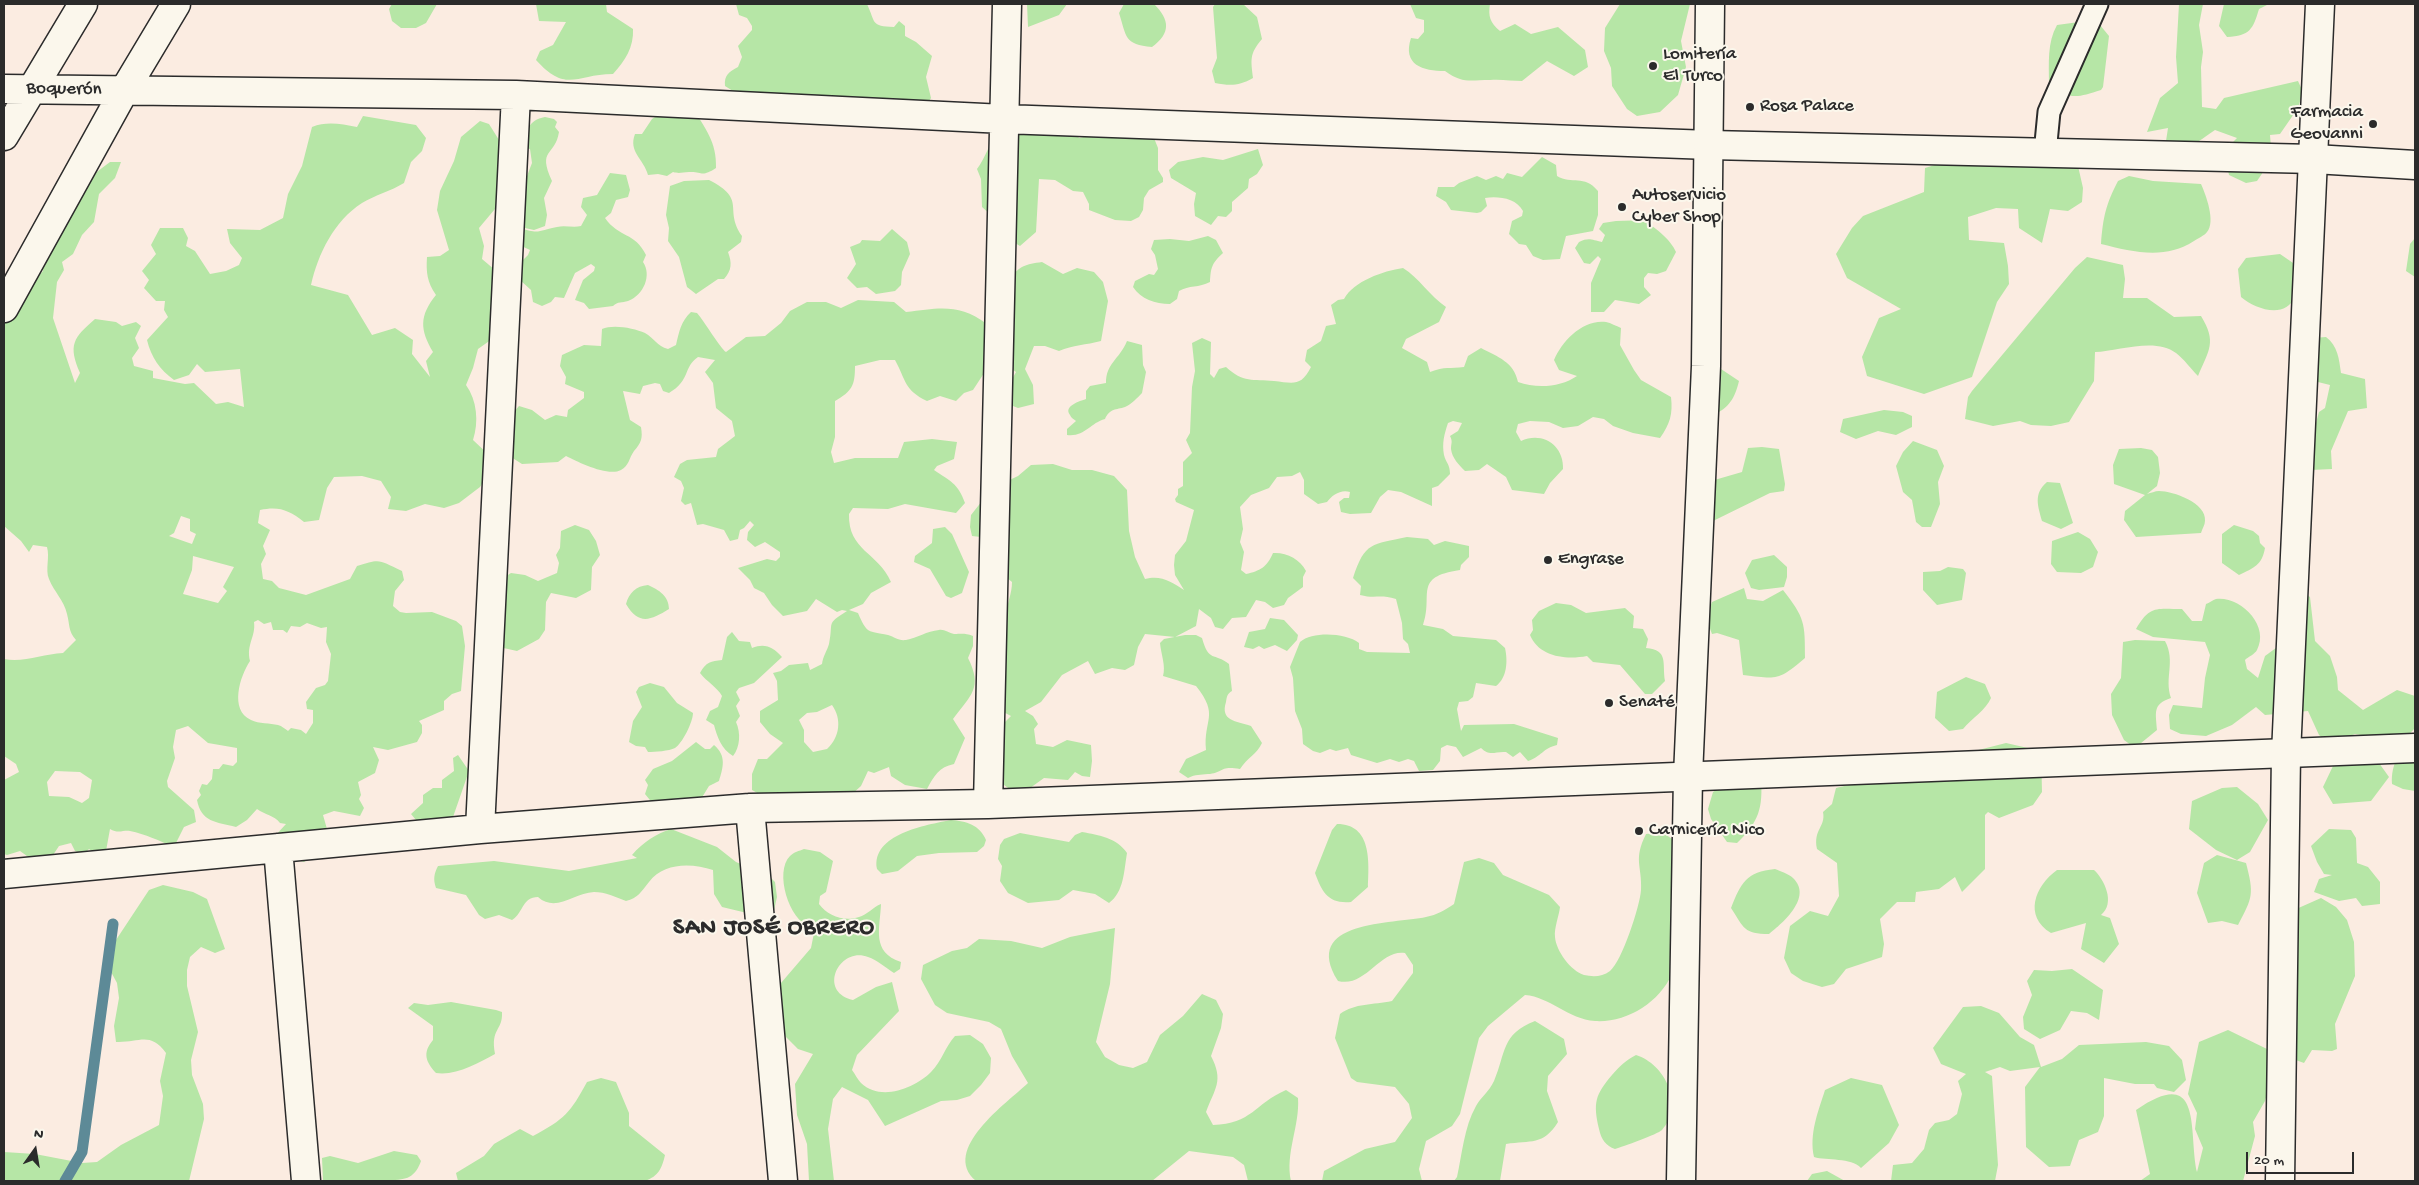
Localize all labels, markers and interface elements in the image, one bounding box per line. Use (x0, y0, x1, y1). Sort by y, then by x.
place label: Lomitería El Turco (1663, 44, 1736, 88)
marker: Lomitería El Turco (1647, 60, 1659, 72)
street label: Boquerón (26, 78, 102, 102)
place label: Rosa Palace (1760, 96, 1854, 118)
marker: Rosa Palace (1744, 101, 1756, 113)
place label: Farmacia Geovanni (2290, 102, 2363, 146)
marker: Farmacia Geovanni (2367, 118, 2379, 130)
place label: Autoservicio Cyber Shop (1632, 185, 1726, 229)
marker: Autoservicio Cyber Shop (1616, 201, 1628, 213)
place label: Engrase (1558, 549, 1624, 571)
marker: Engrase (1542, 554, 1554, 566)
place label: Senaté (1619, 692, 1675, 714)
marker: Senaté (1603, 697, 1615, 709)
place label: Carnicería Nico (1649, 820, 1765, 842)
marker: Carnicería Nico (1633, 825, 1645, 837)
district label: SAN JOSÉ OBRERO (671, 915, 877, 943)
north arrow (10, 1125, 60, 1175)
text: N (32, 1126, 45, 1144)
scale bar (2249, 1142, 2356, 1174)
text: 20 m (2254, 1152, 2284, 1170)

